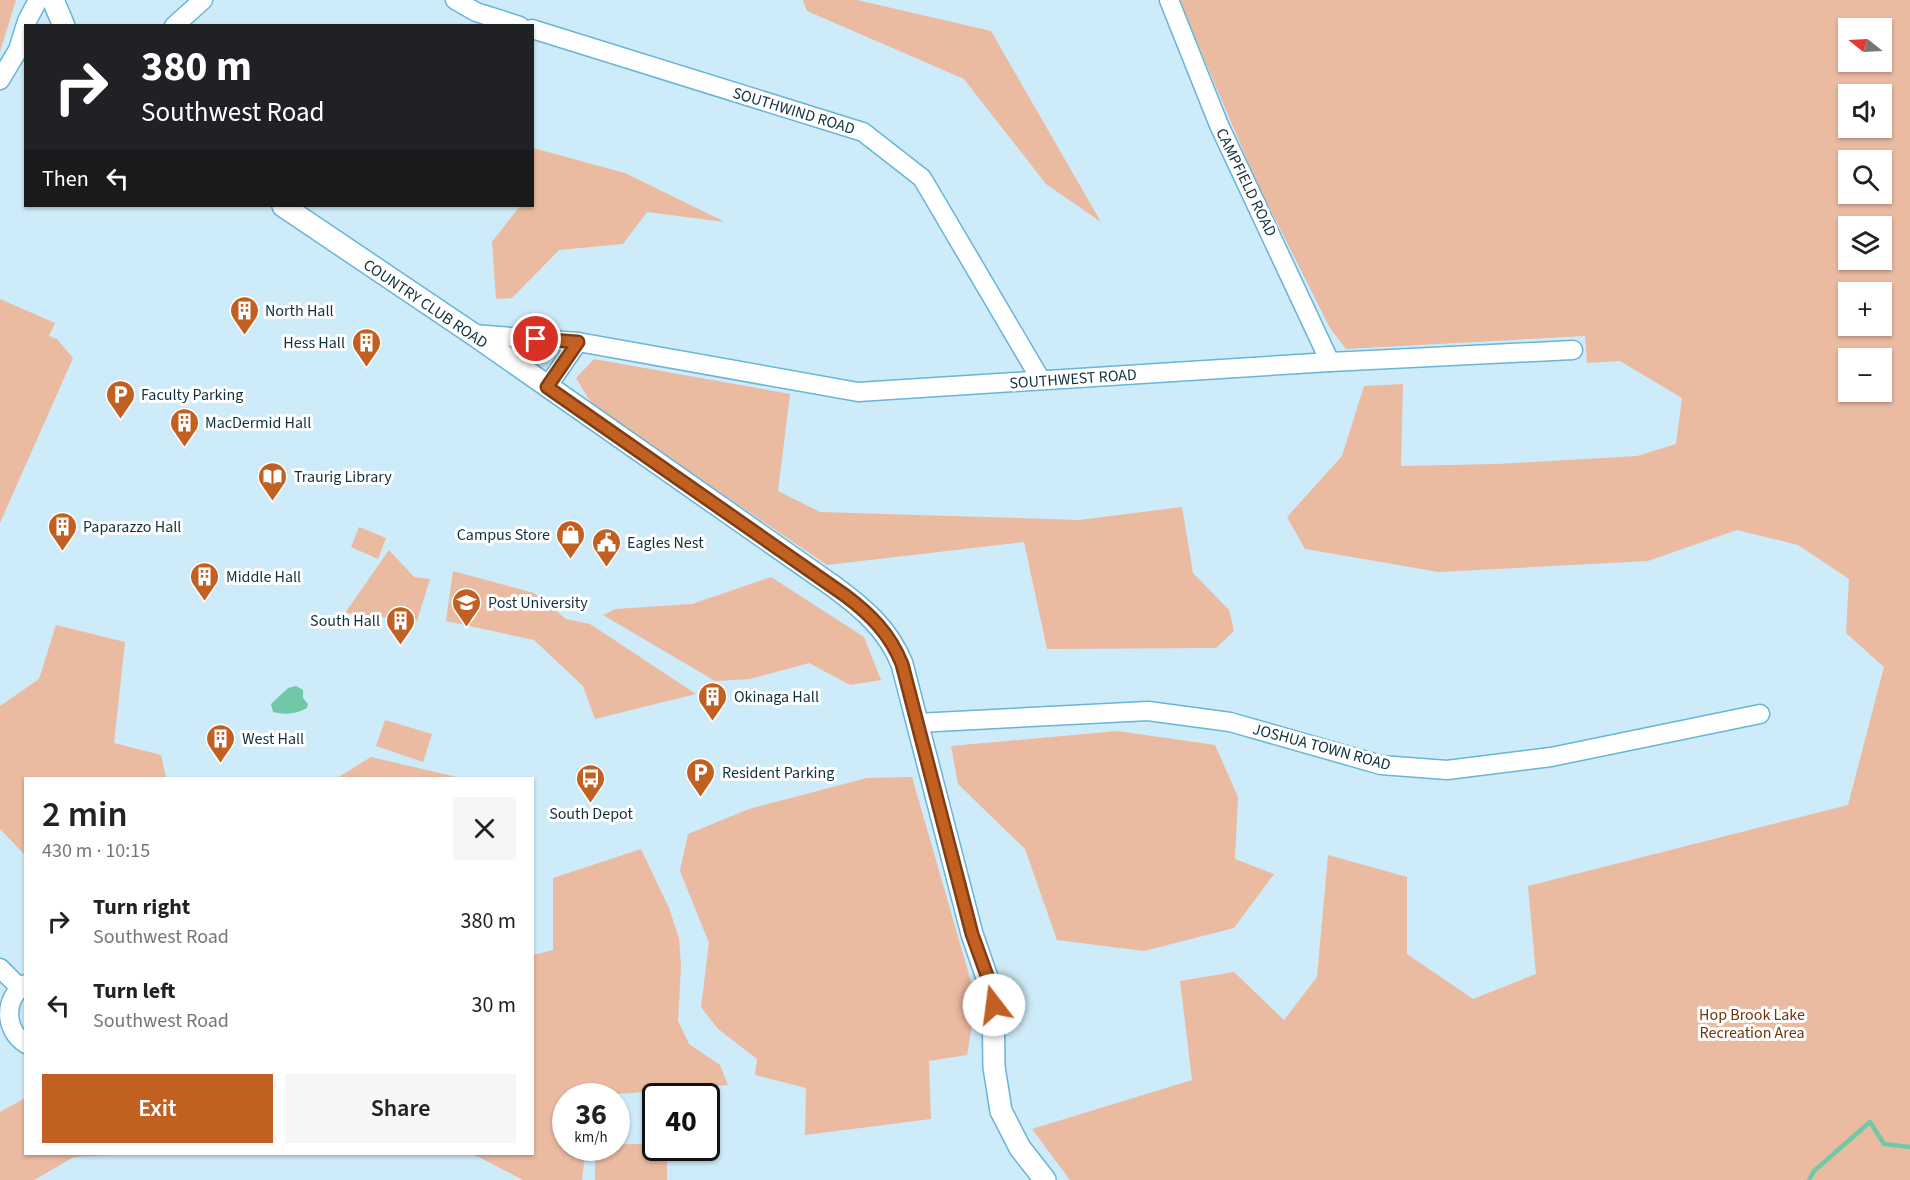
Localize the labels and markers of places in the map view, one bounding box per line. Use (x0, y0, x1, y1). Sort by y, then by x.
building icon: North Hall (228, 294, 260, 336)
place label: North Hall (265, 300, 334, 322)
pin (510, 313, 561, 364)
building icon: Hess Hall (350, 326, 382, 368)
place label: Hess Hall (283, 332, 345, 354)
parking icon: Faculty Parking (104, 378, 136, 420)
place label: Faculty Parking (141, 384, 243, 406)
building icon: MacDermid Hall (168, 406, 200, 448)
place label: MacDermid Hall (205, 412, 311, 434)
library icon: Traurig Library (257, 460, 289, 502)
place label: Traurig Library (294, 466, 392, 488)
building icon: Paparazzo Hall (46, 510, 78, 552)
place label: Paparazzo Hall (83, 516, 181, 538)
shop icon: Campus Store (555, 518, 587, 560)
place label: Campus Store (457, 524, 550, 546)
public building icon: Eagles Nest (590, 526, 622, 568)
place label: Eagles Nest (627, 532, 704, 554)
building icon: Middle Hall (189, 560, 221, 602)
place label: Middle Hall (226, 566, 301, 588)
school or university icon: Post University (451, 586, 483, 628)
place label: Post University (488, 592, 588, 614)
building icon: South Hall (385, 604, 417, 646)
place label: South Hall (310, 610, 380, 632)
building icon: Okinaga Hall (697, 680, 729, 722)
place label: Okinaga Hall (734, 686, 819, 708)
building icon: West Hall (205, 722, 237, 764)
place label: West Hall (242, 728, 304, 750)
parking icon: Resident Parking (685, 756, 717, 798)
bus stop icon: South Depot (575, 762, 607, 804)
place label: Resident Parking (722, 762, 834, 784)
place label: South Depot (549, 803, 633, 825)

